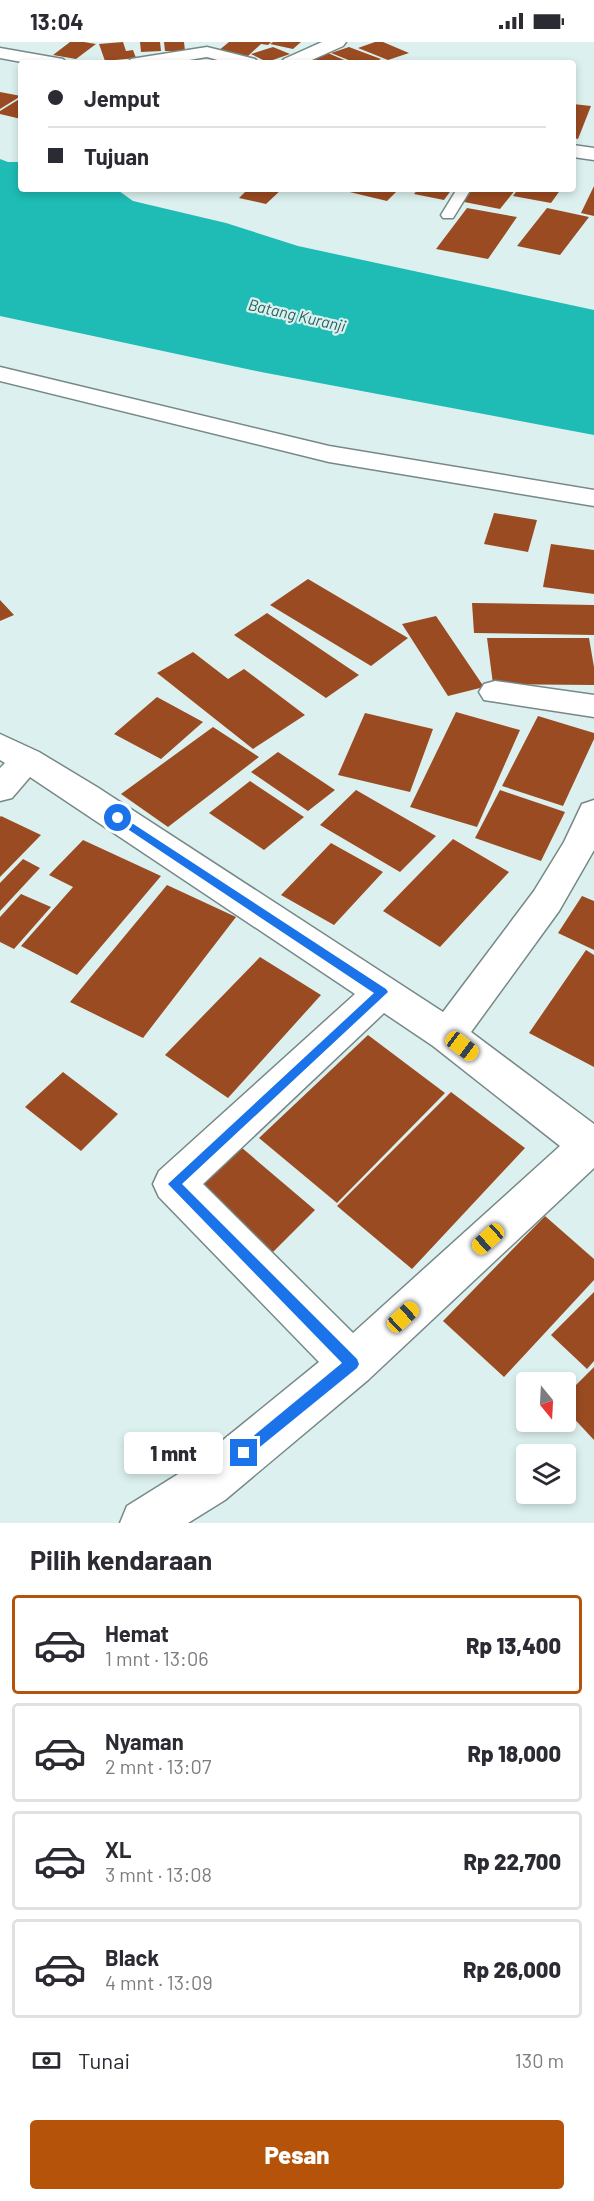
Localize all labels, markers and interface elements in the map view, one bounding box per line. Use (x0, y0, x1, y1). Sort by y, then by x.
text: 13:04 (30, 8, 84, 34)
text: Jemput (84, 85, 160, 111)
text: Tujuan (84, 143, 149, 169)
water label: Batang Kuranji (246, 294, 348, 335)
route start (104, 804, 131, 831)
car (442, 1028, 482, 1064)
car (469, 1220, 507, 1258)
car (384, 1298, 422, 1336)
north arrow (516, 1372, 576, 1432)
map controls (516, 1372, 576, 1504)
callout: 1 mnt (124, 1432, 223, 1474)
route end (230, 1439, 257, 1466)
text: 1 mnt (150, 1441, 197, 1465)
button: layers (516, 1444, 576, 1504)
text: Pilih kendaraan (30, 1543, 212, 1575)
icon: car (33, 1618, 87, 1672)
text: Hemat (105, 1620, 169, 1646)
text: Rp 13,400 (466, 1632, 561, 1658)
text: 1 mnt · 13:06 (105, 1646, 208, 1670)
icon: car (33, 1726, 87, 1780)
text: Nyaman (105, 1728, 184, 1754)
text: Rp 18,000 (468, 1740, 561, 1766)
text: 2 mnt · 13:07 (105, 1754, 211, 1778)
icon: car (33, 1834, 87, 1888)
text: XL (105, 1836, 131, 1862)
text: Rp 22,700 (463, 1848, 561, 1874)
text: 3 mnt · 13:08 (105, 1862, 212, 1886)
icon: car (33, 1942, 87, 1996)
text: Black (105, 1944, 159, 1970)
text: Rp 26,000 (463, 1956, 561, 1982)
text: 4 mnt · 13:09 (105, 1970, 213, 1994)
icon: cash (30, 2044, 63, 2077)
text: Tunai (78, 2047, 130, 2073)
text: 130 m (515, 2048, 564, 2072)
button: Pesan (30, 2120, 564, 2189)

